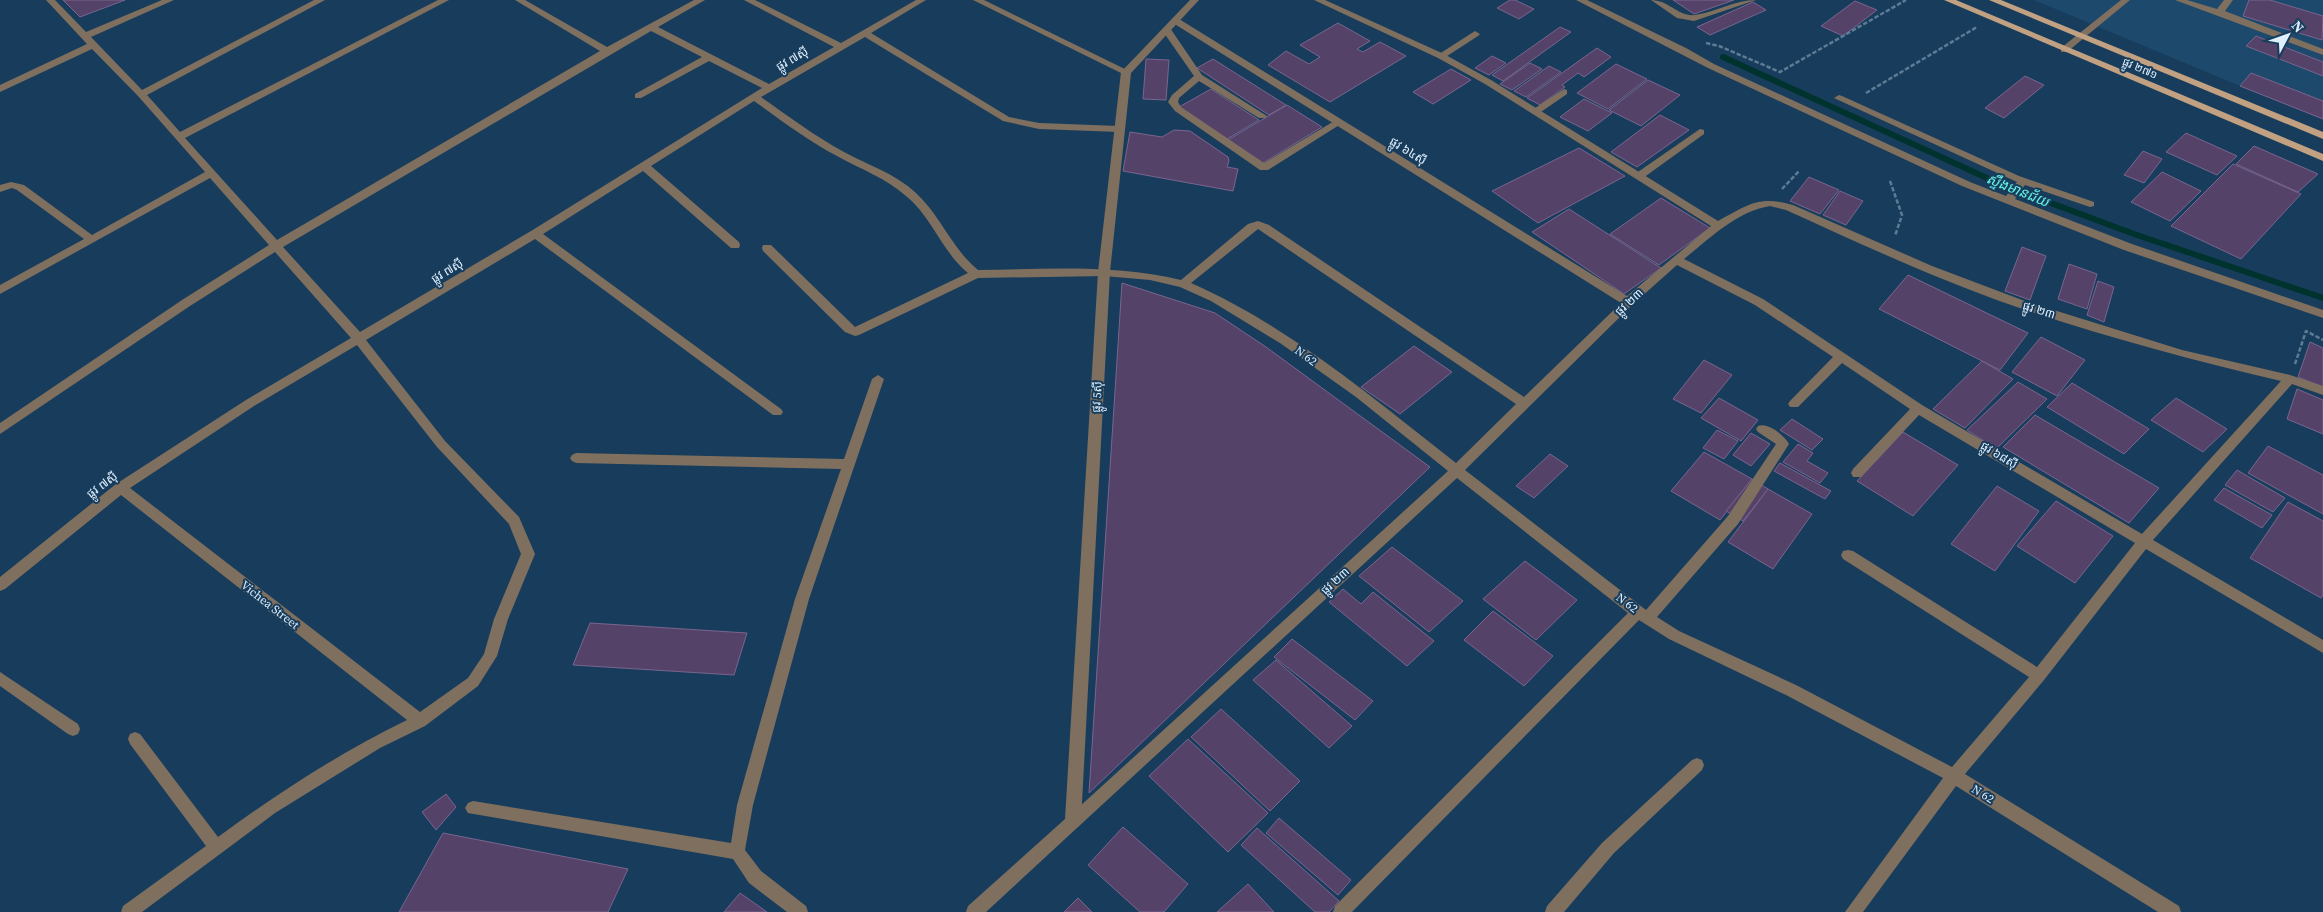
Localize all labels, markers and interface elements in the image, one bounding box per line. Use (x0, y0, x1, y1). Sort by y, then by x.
north arrow (2263, 10, 2313, 60)
text: N (2287, 16, 2309, 37)
street label: ផ្លូវ ៧ស៊ី (773, 43, 812, 77)
street label: ផ្លូវ ២៧១ (2119, 54, 2160, 85)
street label: ផ្លូវ ៦៤ស៊ី (1385, 133, 1430, 171)
water label: ស្ទឹងមានជ័យ (1984, 168, 2054, 212)
street label: ផ្លូវ ៧ស៊ី (428, 255, 467, 289)
street label: ផ្លូវ ២៣ (1611, 285, 1649, 321)
street label: ផ្លូវ ២៣ (2020, 297, 2057, 325)
street label: N 62 (1292, 343, 1320, 369)
street label: ផ្លូវ 5ស៊ី (1088, 381, 1108, 413)
street label: ផ្លូវ ៦៨ស៊ី (1976, 438, 2021, 475)
street label: ផ្លូវ ៧ស៊ី (83, 468, 122, 504)
street label: ផ្លូវ ២៣ (1317, 564, 1355, 600)
street label: Vichea Street (237, 577, 303, 633)
street label: N 62 (1613, 590, 1641, 616)
street label: N 62 (1969, 781, 1997, 807)

